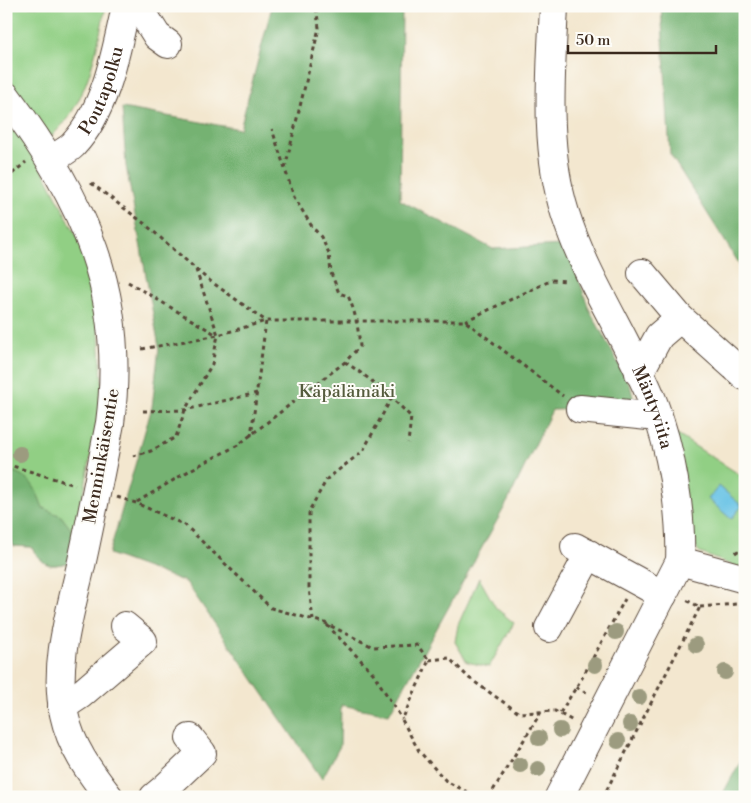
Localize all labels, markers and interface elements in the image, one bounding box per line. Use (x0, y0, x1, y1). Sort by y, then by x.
scale bar (568, 22, 716, 54)
text: 50 m (576, 31, 610, 50)
street label: Poutapolku (74, 43, 129, 140)
street label: Mäntyviita (626, 362, 678, 452)
park label: Käpälämäki (298, 380, 396, 403)
street label: Menninkäisentie (78, 387, 125, 526)

